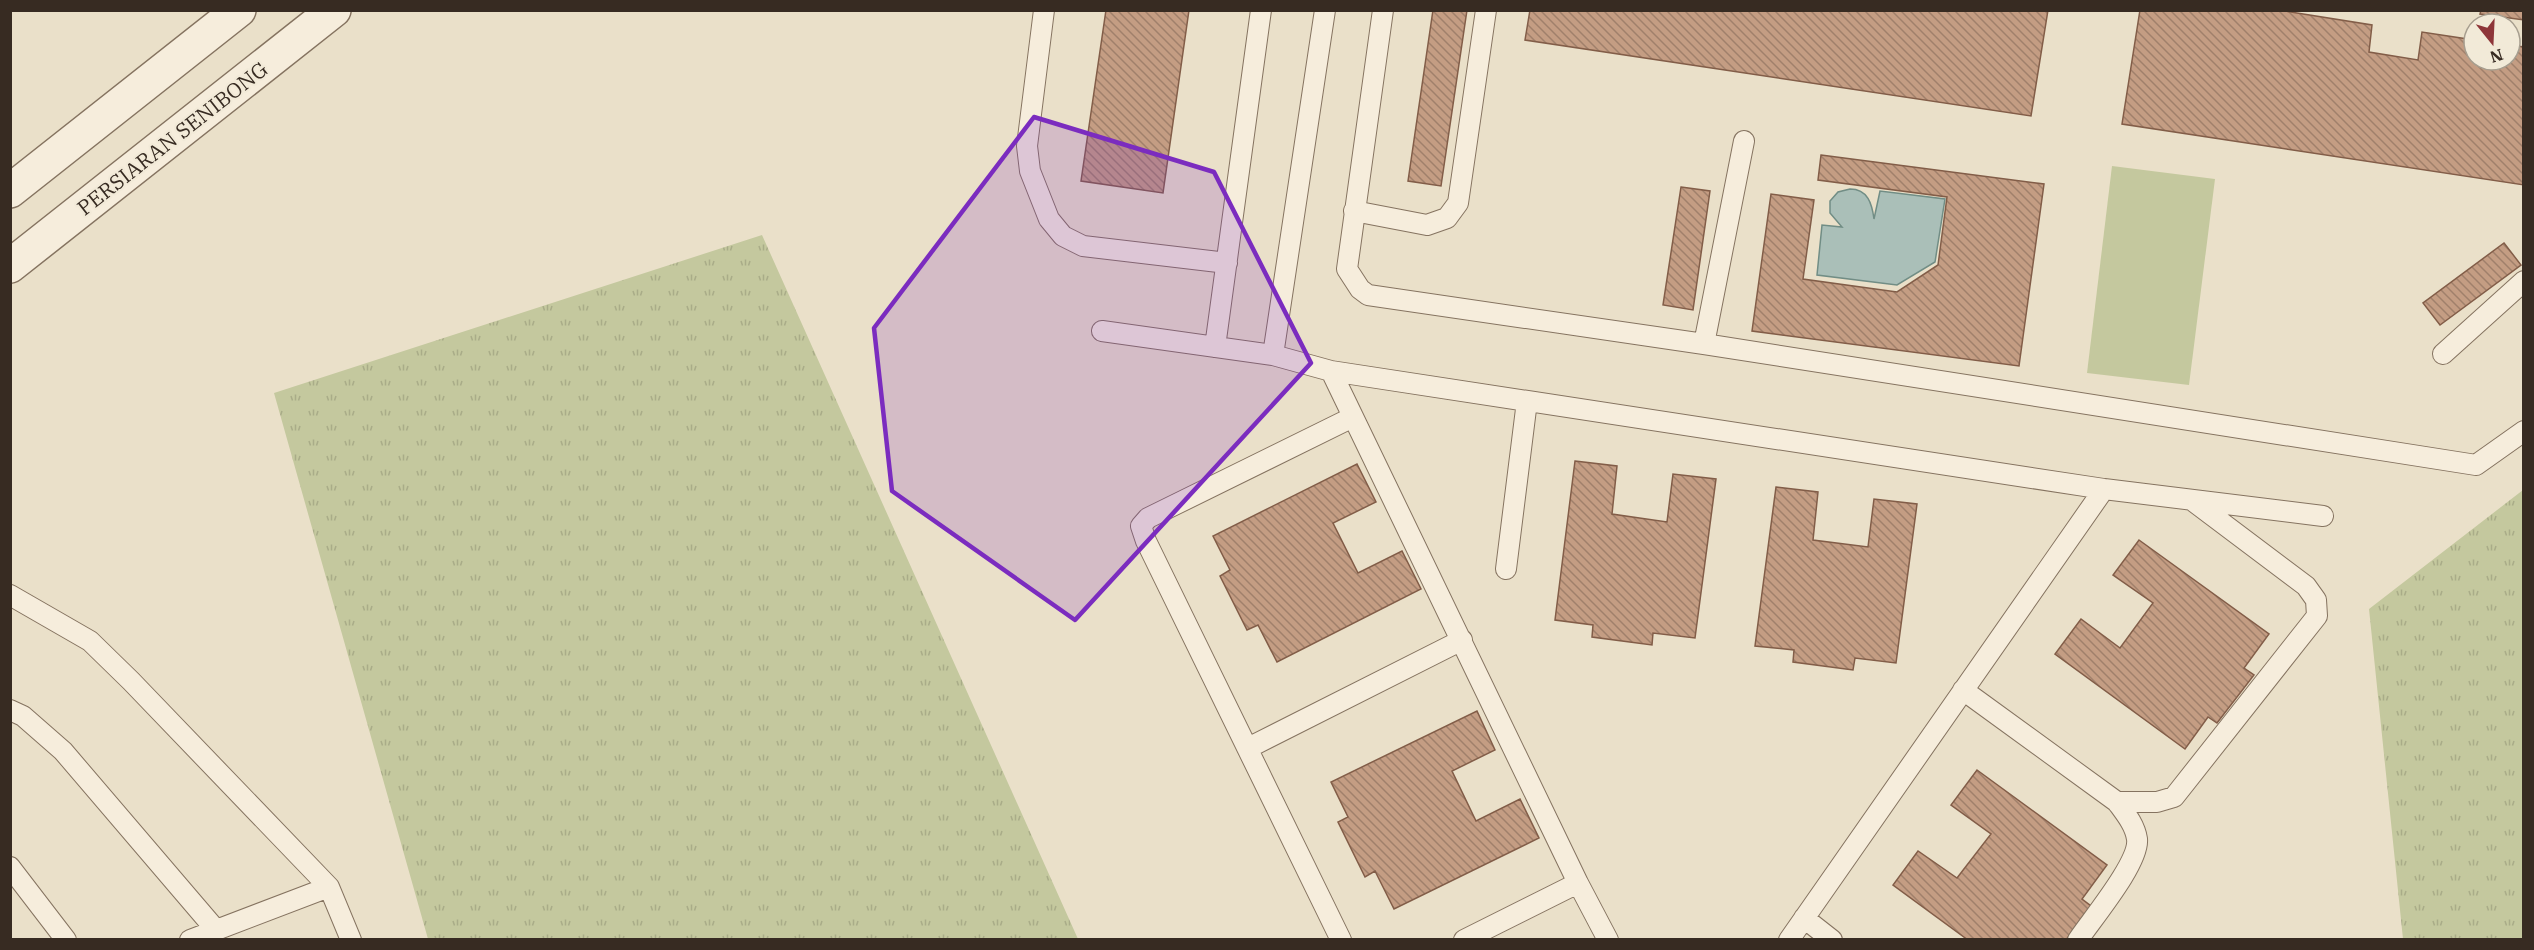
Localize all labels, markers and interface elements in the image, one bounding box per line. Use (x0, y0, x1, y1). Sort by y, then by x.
north arrow (2462, 12, 2522, 72)
text: N (2488, 45, 2506, 68)
street label: PERSIARAN SENIBONG (71, 55, 273, 221)

